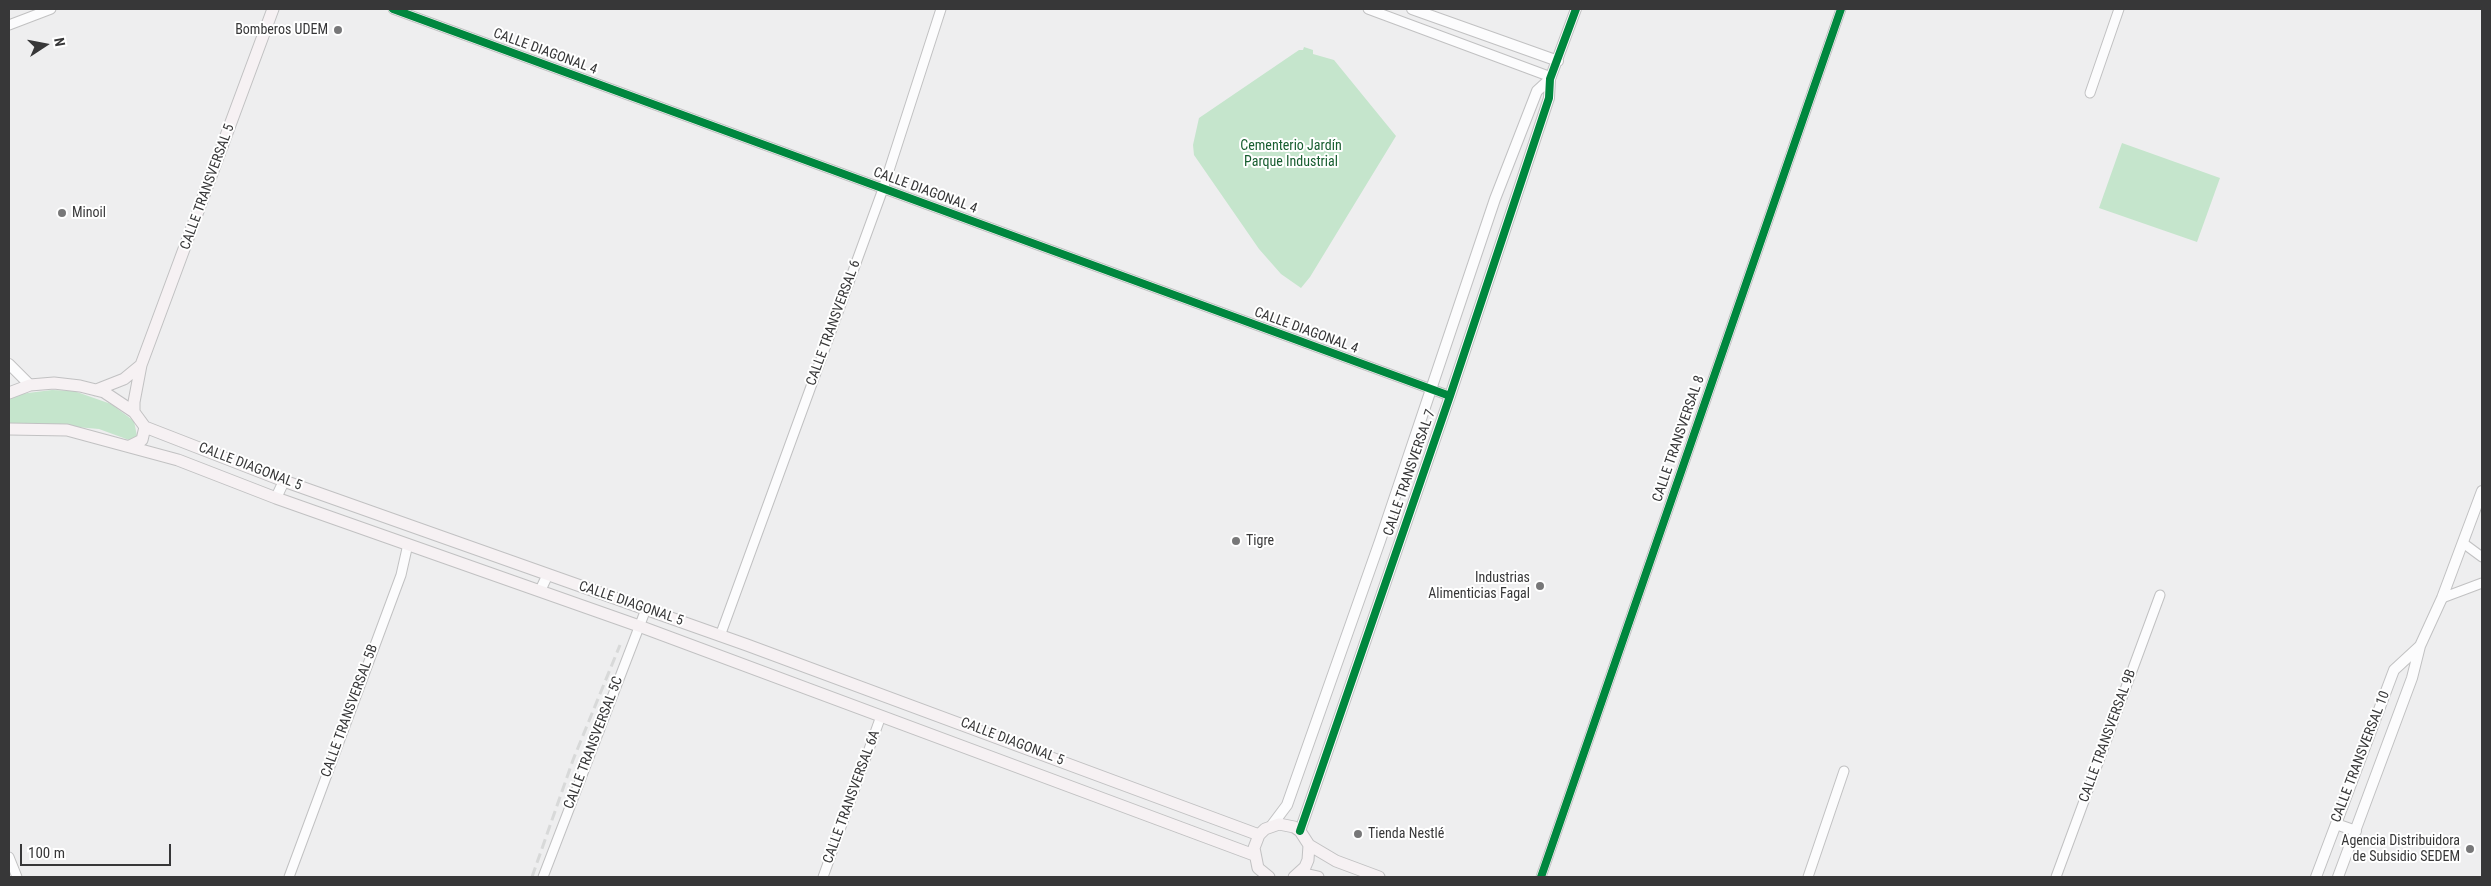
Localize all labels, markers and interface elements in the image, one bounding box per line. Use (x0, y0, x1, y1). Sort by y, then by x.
north arrow (20, 20, 70, 70)
place label: Bomberos UDEM (235, 22, 328, 38)
marker: Bomberos UDEM (332, 24, 344, 36)
street label: CALLE DIAGONAL 4 (491, 25, 599, 79)
text: N (51, 36, 68, 48)
street label: CALLE TRANSVERSAL 5 (177, 122, 239, 252)
park label: Cementerio Jardín Parque Industrial (1240, 138, 1342, 170)
street label: CALLE DIAGONAL 4 (871, 164, 979, 218)
place label: Minoil (72, 205, 106, 221)
marker: Minoil (56, 207, 68, 219)
street label: CALLE TRANSVERSAL 6 (803, 258, 865, 388)
street label: CALLE DIAGONAL 4 (1252, 304, 1360, 358)
street label: CALLE TRANSVERSAL 8 (1649, 374, 1709, 504)
street label: CALLE TRANSVERSAL 7 (1380, 408, 1440, 538)
street label: CALLE DIAGONAL 5 (196, 440, 304, 494)
place label: Tigre (1246, 533, 1274, 549)
marker: Tigre (1230, 535, 1242, 547)
place label: Industrias Alimenticias Fagal (1428, 570, 1530, 602)
street label: CALLE DIAGONAL 5 (577, 578, 685, 630)
marker: Industrias Alimenticias Fagal (1534, 580, 1546, 592)
street label: CALLE TRANSVERSAL 5B (318, 642, 382, 780)
street label: CALLE TRANSVERSAL 9B (2076, 667, 2140, 805)
street label: CALLE TRANSVERSAL 5C (561, 674, 627, 812)
street label: CALLE TRANSVERSAL 10 (2328, 689, 2394, 825)
street label: CALLE DIAGONAL 5 (958, 715, 1066, 769)
street label: CALLE TRANSVERSAL 6A (820, 728, 884, 866)
place label: Tienda Nestlé (1368, 826, 1444, 842)
marker: Tienda Nestlé (1352, 828, 1364, 840)
place label: Agencia Distribuidora de Subsidio SEDEM (2341, 833, 2460, 866)
scale bar (22, 834, 174, 866)
marker: Agencia Distribuidora de Subsidio SEDEM (2464, 843, 2476, 855)
text: 100 m (28, 844, 65, 862)

